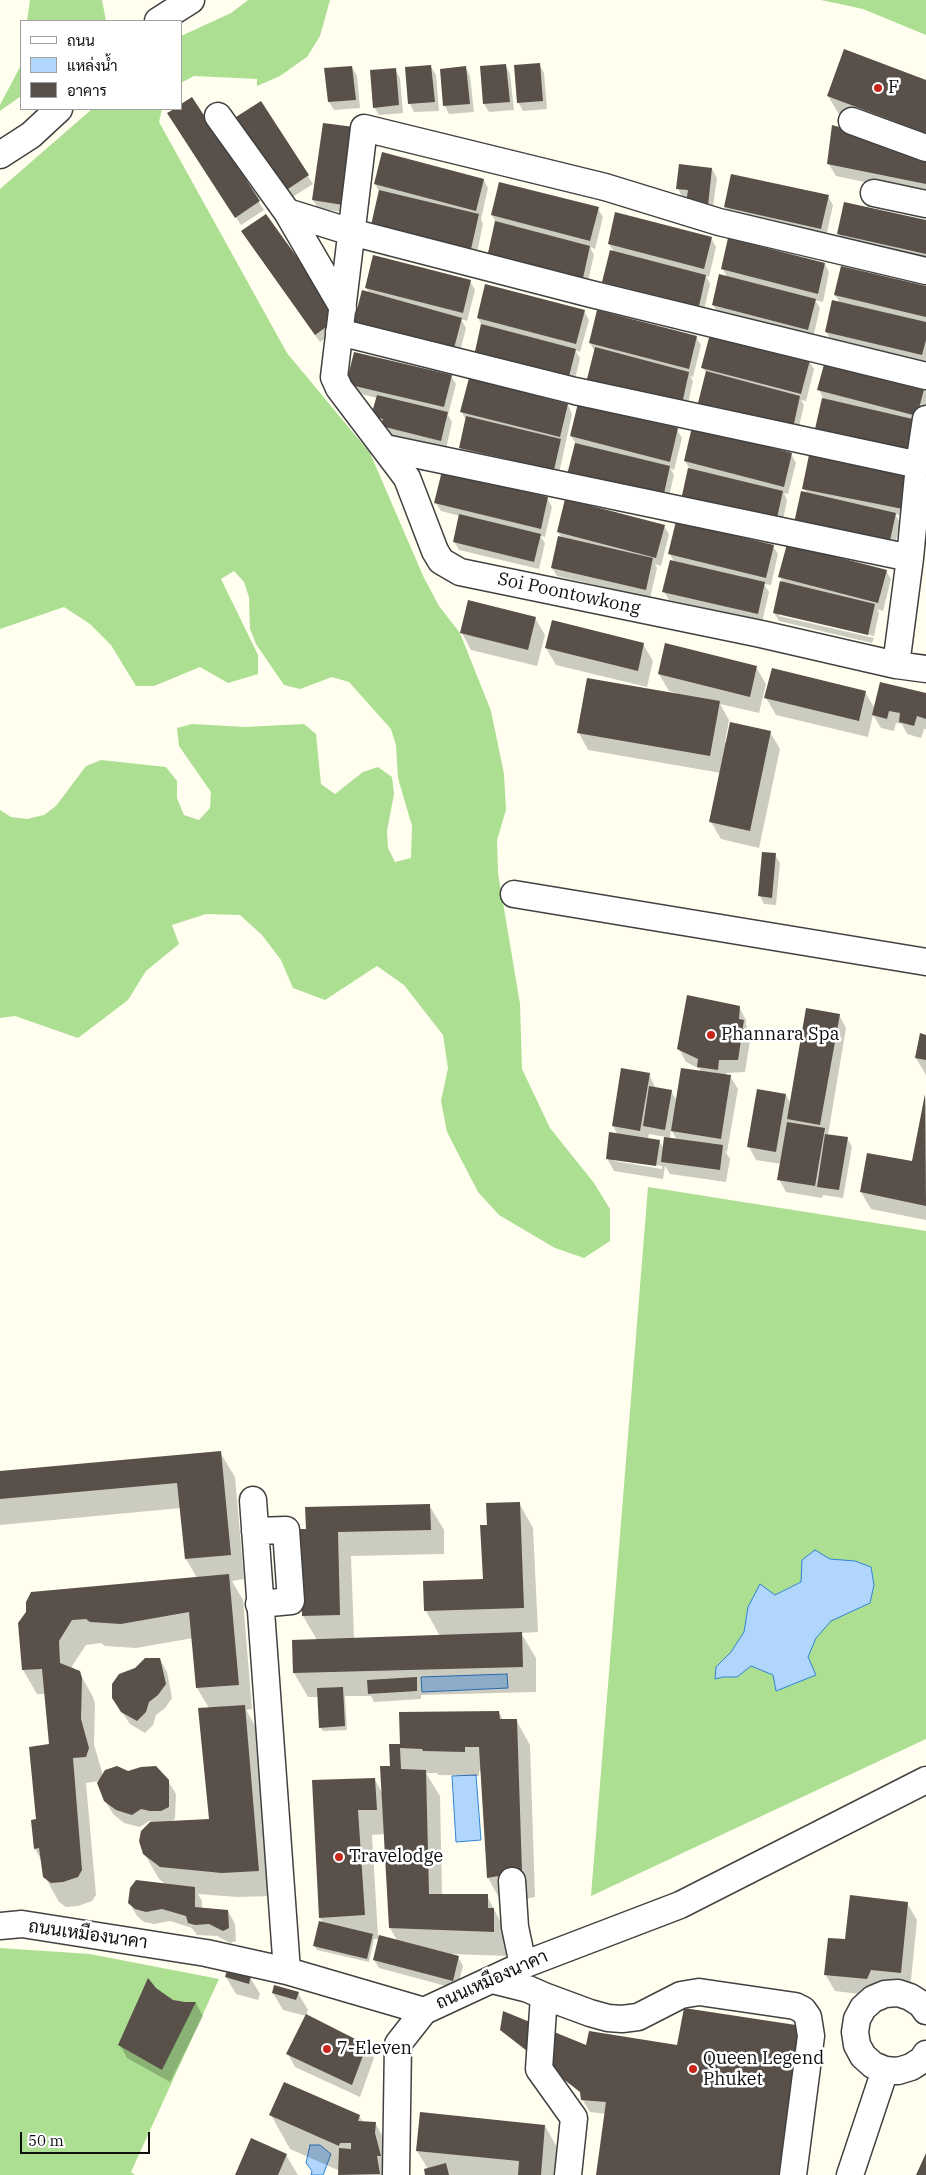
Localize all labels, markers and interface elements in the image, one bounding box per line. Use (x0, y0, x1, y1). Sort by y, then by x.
legend (20, 20, 182, 110)
text: ถนน (67, 31, 95, 50)
text: แหล่งน้ำ (67, 56, 118, 75)
place label: F (888, 77, 899, 99)
text: อาคาร (67, 81, 107, 100)
marker: F (872, 82, 884, 94)
street label: Soi Poontowkong (496, 568, 642, 620)
place label: Phannara Spa (721, 1024, 840, 1046)
marker: Phannara Spa (705, 1029, 717, 1041)
place label: Travelodge (349, 1846, 443, 1868)
marker: Travelodge (333, 1851, 345, 1863)
street label: ถนนเหมืองนาคา (27, 1916, 149, 1954)
street label: ถนนเหมืองนาคา (433, 1946, 551, 2014)
place label: 7-Eleven (337, 2038, 412, 2060)
marker: 7-Eleven (321, 2043, 333, 2055)
place label: Queen Legend Phuket (703, 2048, 824, 2090)
marker: Queen Legend Phuket (687, 2063, 699, 2075)
scale bar (22, 2122, 152, 2154)
text: 50 m (28, 2131, 64, 2150)

